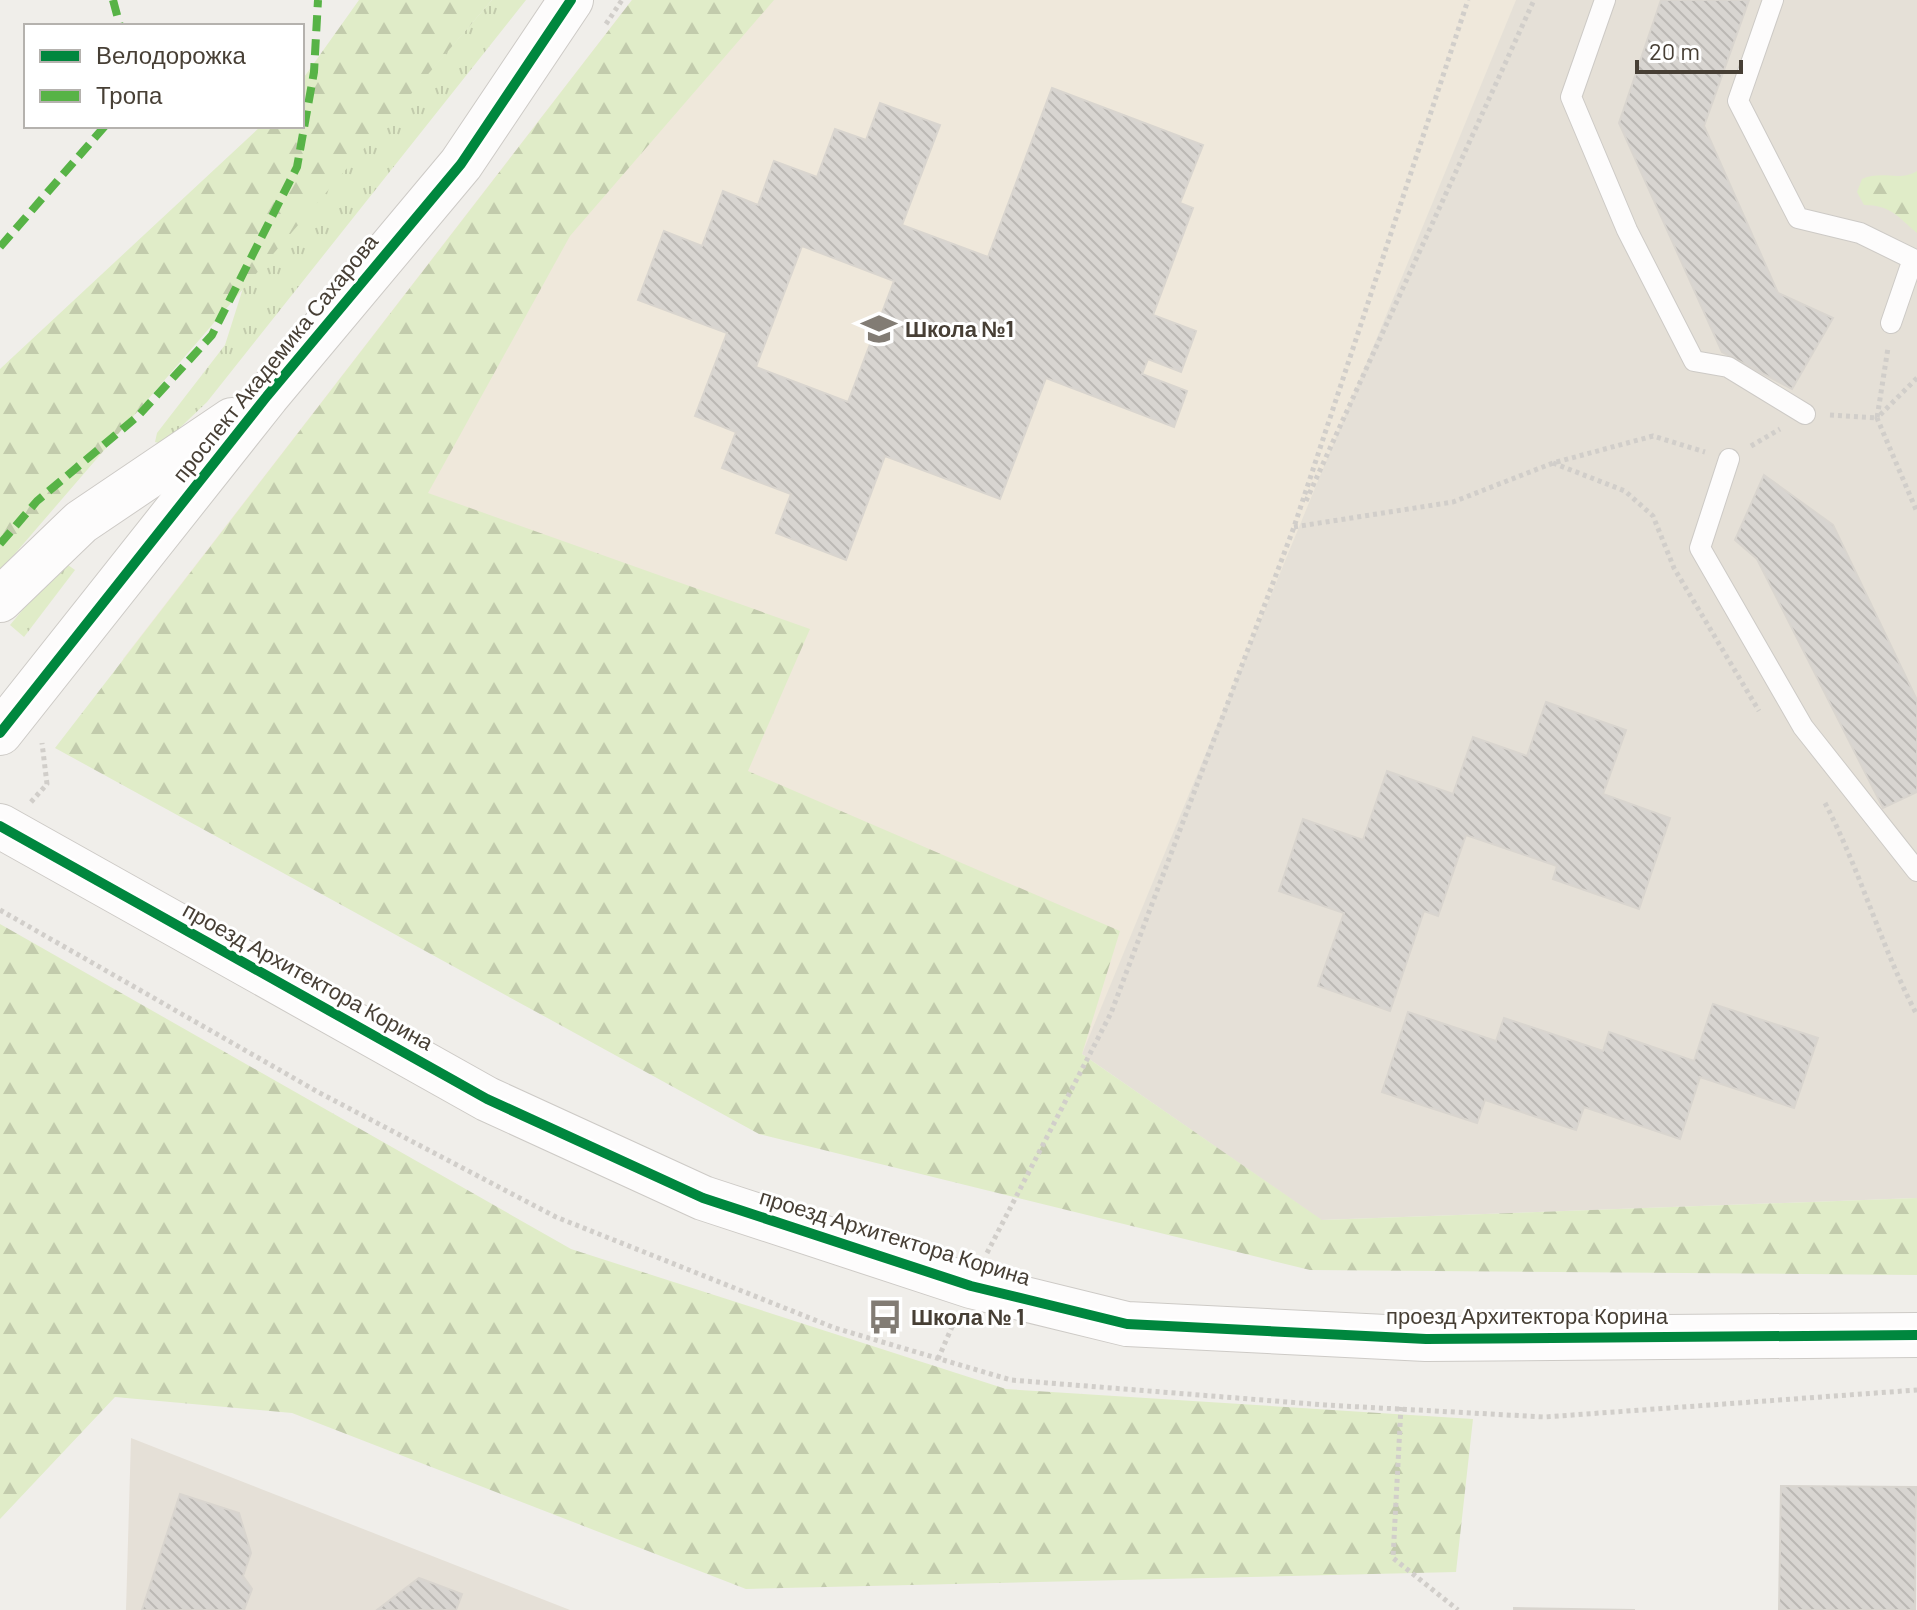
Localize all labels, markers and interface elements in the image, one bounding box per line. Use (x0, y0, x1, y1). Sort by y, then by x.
legend (24, 24, 304, 128)
scale bar (1637, 24, 1741, 74)
text: 20 m (1649, 36, 1700, 65)
text: Велодорожка (96, 40, 247, 69)
text: Тропа (96, 80, 163, 109)
street label: проспект Академика Сахарова (166, 228, 384, 487)
school or university icon: Школа №1 (860, 310, 898, 348)
place label: Школа №1 (905, 315, 1014, 341)
street label: проезд Архитектора Корина (178, 895, 439, 1056)
street label: проезд Архитектора Корина (756, 1182, 1035, 1291)
bus stop icon: Школа № 1 (866, 1298, 904, 1336)
street label: проезд Архитектора Корина (1386, 1302, 1669, 1329)
place label: Школа № 1 (911, 1303, 1024, 1329)

